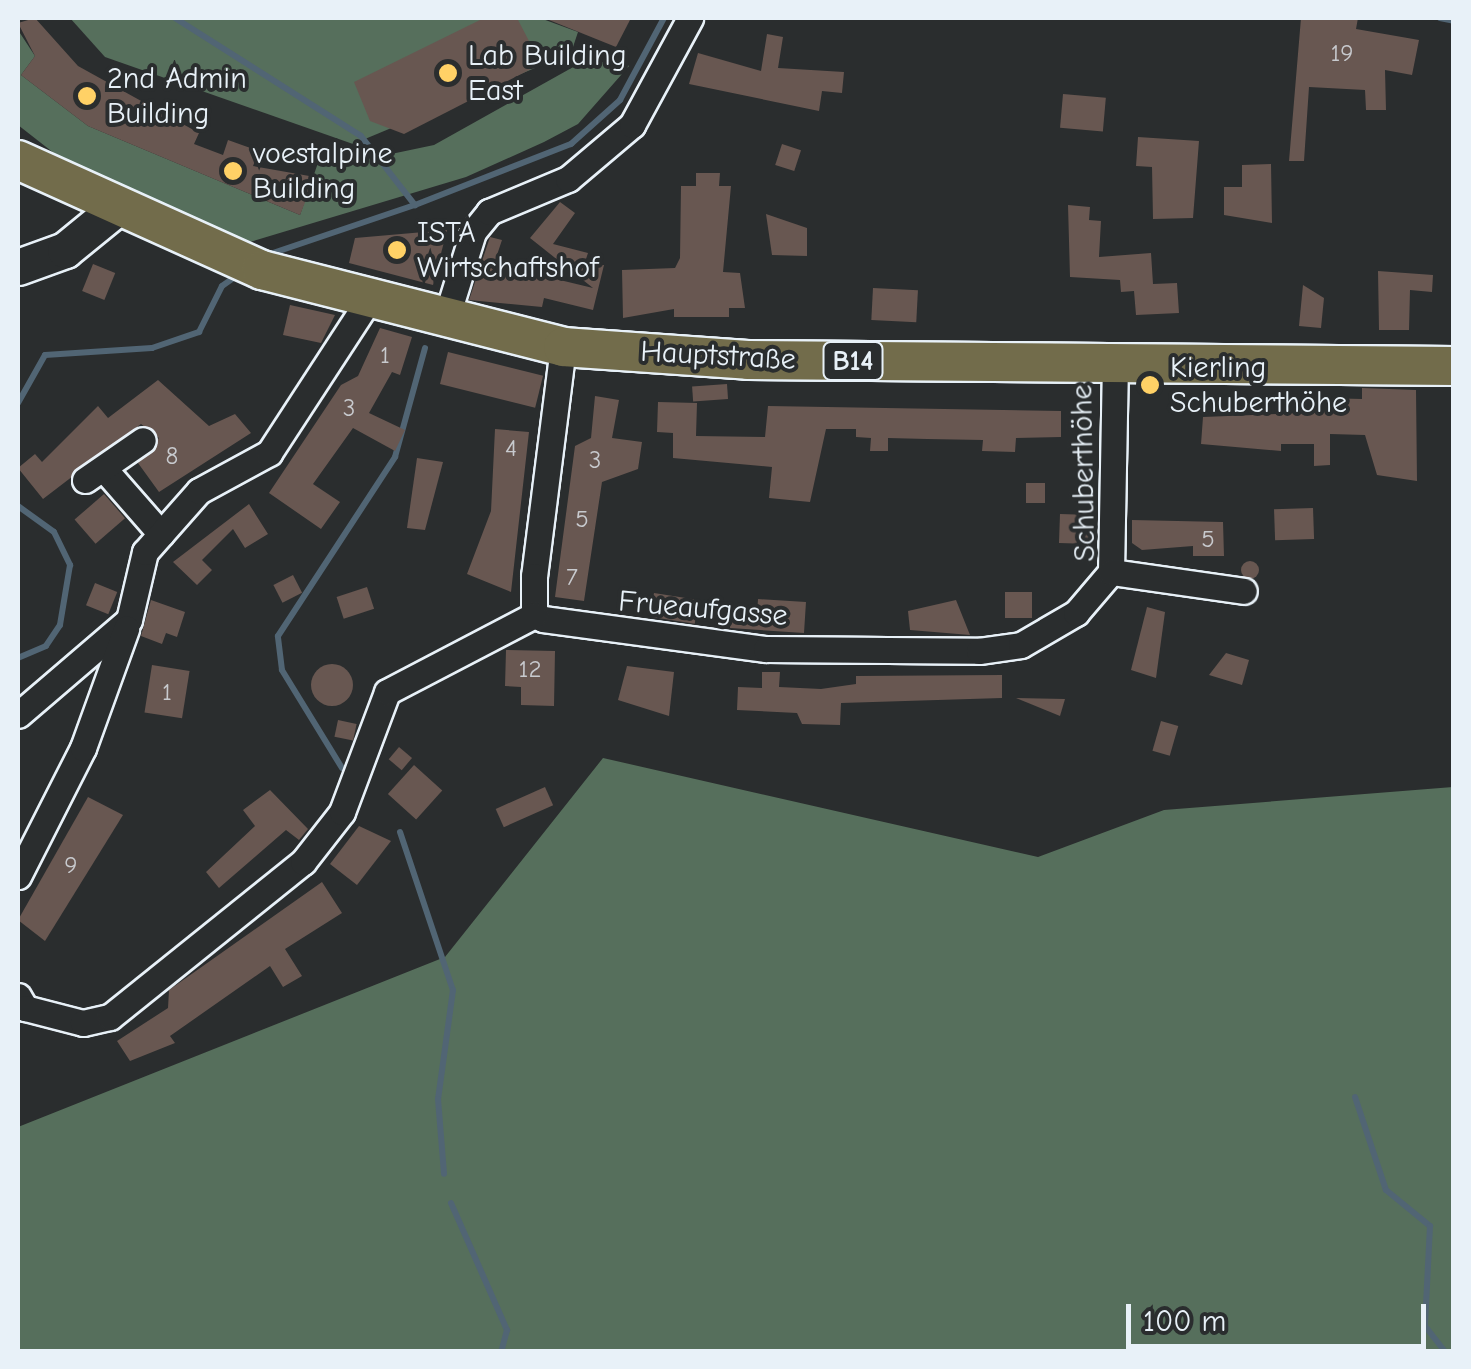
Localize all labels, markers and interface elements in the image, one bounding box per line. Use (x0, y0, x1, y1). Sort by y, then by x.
place label: Lab Building East (468, 38, 627, 108)
house number: 19 (1330, 38, 1354, 68)
place label: 2nd Admin Building (107, 61, 247, 132)
marker: Lab Building East (437, 62, 459, 84)
marker: 2nd Admin Building (76, 85, 98, 107)
place label: voestalpine Building (253, 136, 392, 206)
marker: voestalpine Building (222, 160, 244, 182)
place label: ISTA Wirtschaftshof (417, 215, 598, 286)
marker: ISTA Wirtschaftshof (386, 239, 408, 261)
street label: Hauptstraße (639, 334, 797, 378)
road number: B14 (820, 338, 886, 384)
house number: 1 (380, 340, 390, 370)
place label: Kierling Schuberthöhe (1170, 350, 1347, 420)
marker: Kierling Schuberthöhe (1139, 374, 1161, 396)
street label: Schuberthöhe (1064, 384, 1104, 562)
house number: 3 (343, 393, 355, 423)
house number: 4 (505, 433, 517, 463)
house number: 8 (166, 441, 178, 471)
house number: 3 (589, 445, 601, 475)
house number: 5 (575, 504, 589, 534)
house number: 5 (1201, 524, 1215, 554)
house number: 7 (566, 562, 578, 592)
street label: Frueaufgasse (617, 584, 789, 634)
house number: 12 (519, 654, 541, 684)
house number: 1 (162, 677, 172, 707)
house number: 9 (64, 850, 78, 880)
scale bar (1131, 1284, 1431, 1346)
text: 100 m (1143, 1304, 1226, 1339)

